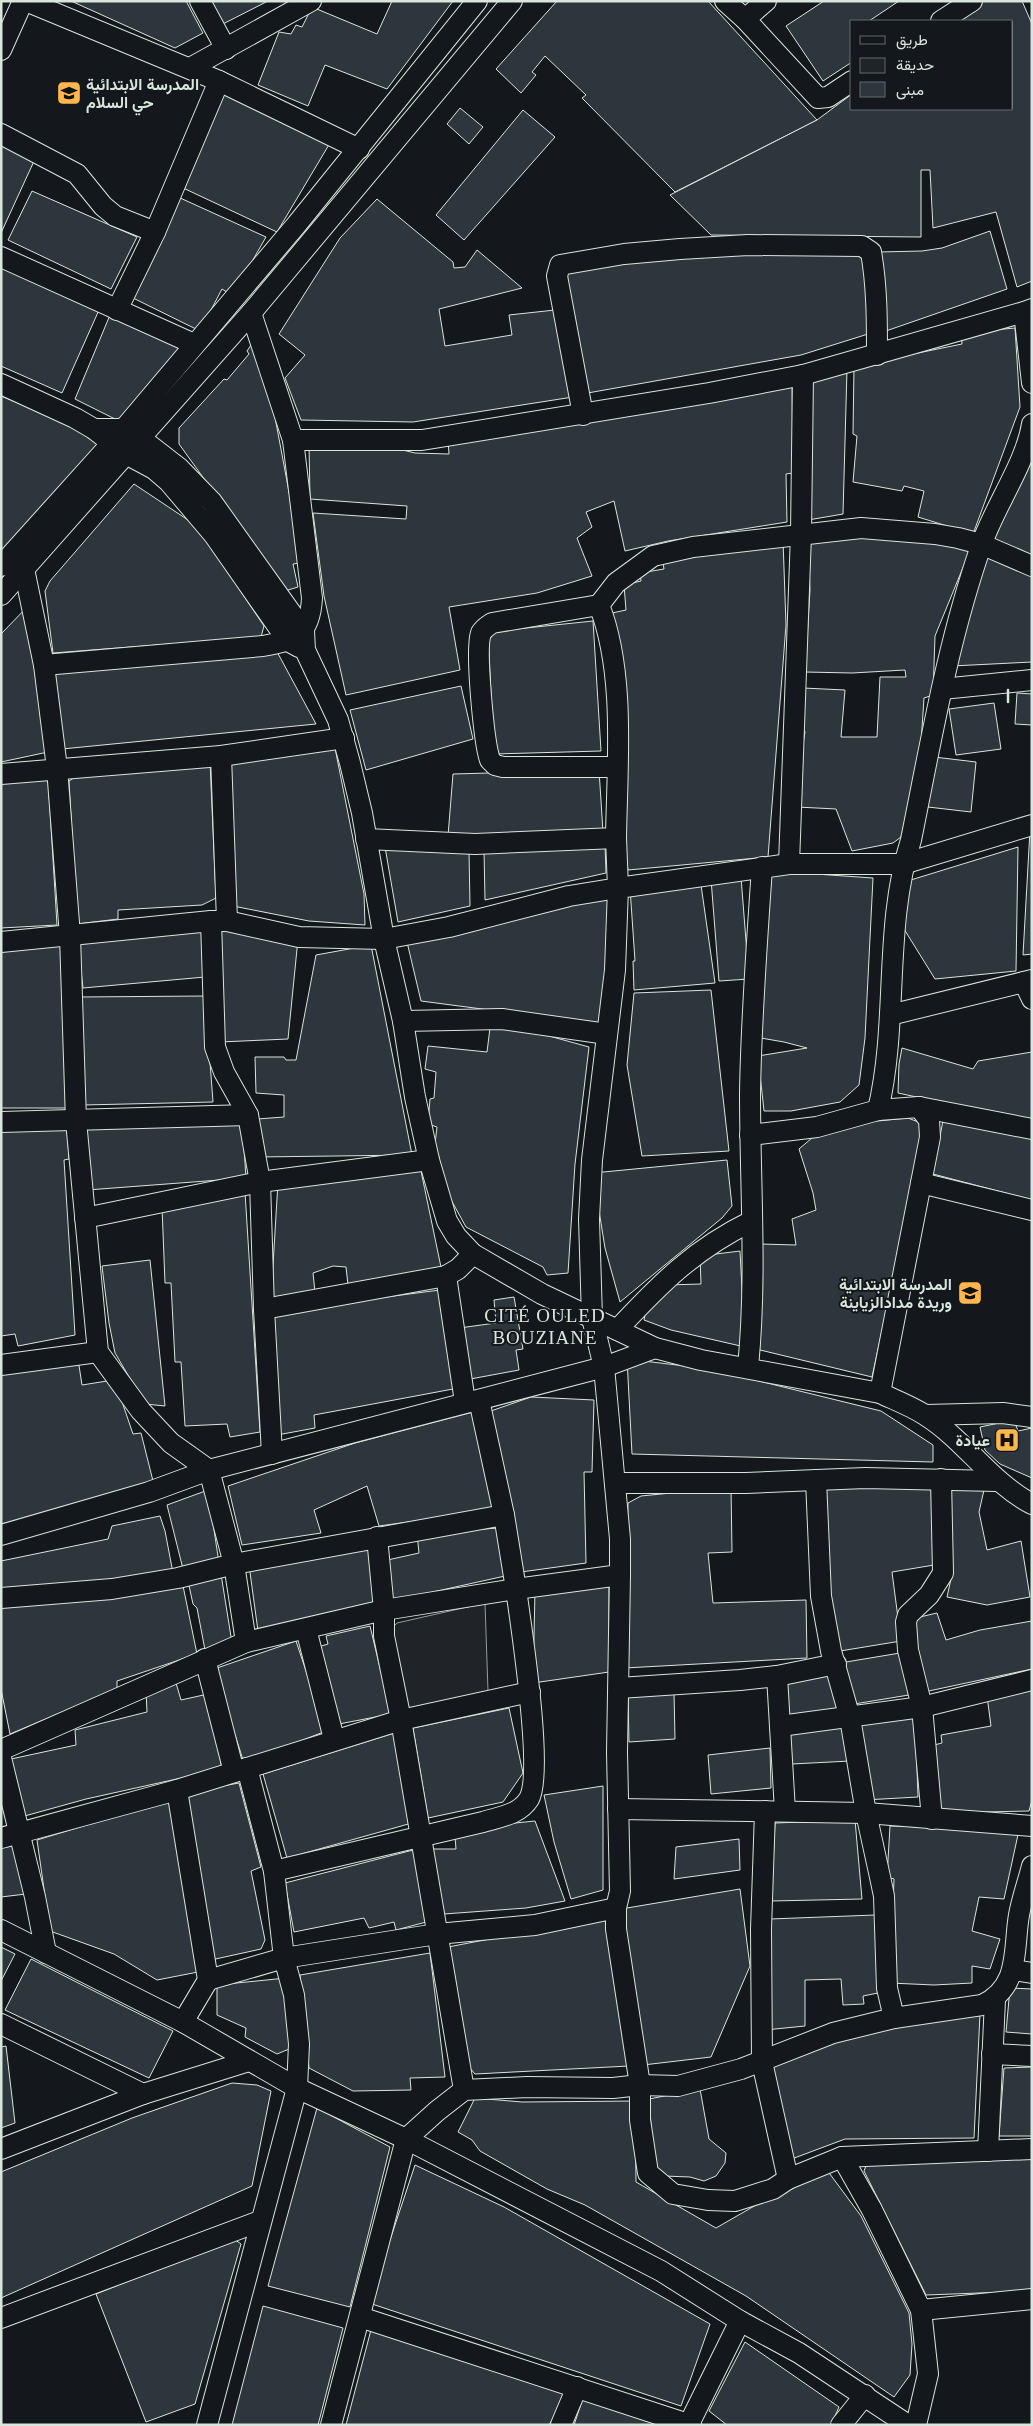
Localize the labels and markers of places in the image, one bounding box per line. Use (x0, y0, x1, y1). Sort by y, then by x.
place label: المدرسة الابتدائية حي السلام (86, 76, 199, 116)
school or university icon: المدرسة الابتدائية حي السلام (56, 80, 82, 106)
place label: المدرسة الابتدائية وريدة مدادالزياينة (839, 1276, 952, 1313)
school or university icon: المدرسة الابتدائية وريدة مدادالزياينة (957, 1280, 983, 1306)
hospital icon: عيادة (994, 1427, 1020, 1453)
place label: عيادة (956, 1432, 990, 1450)

